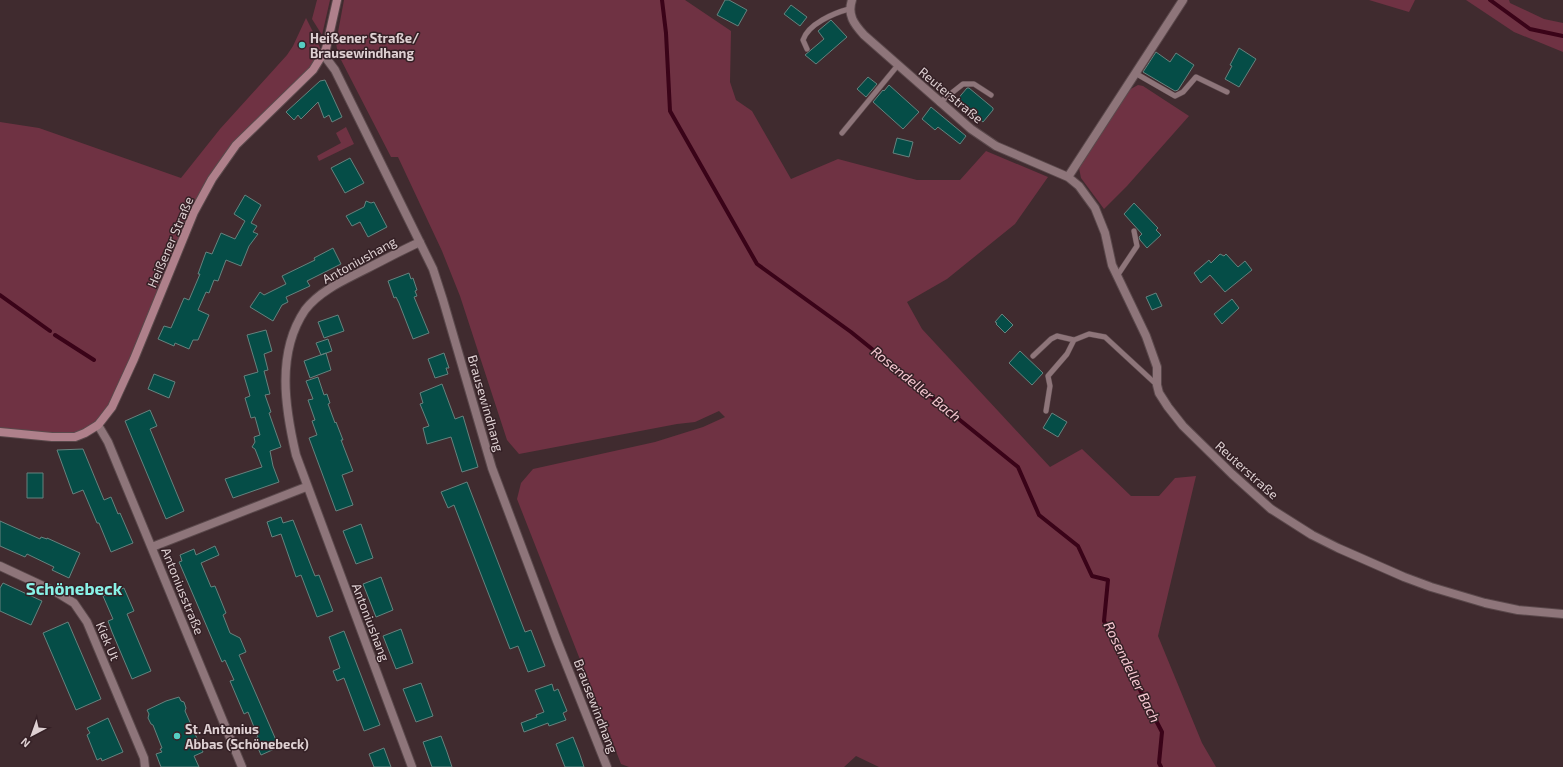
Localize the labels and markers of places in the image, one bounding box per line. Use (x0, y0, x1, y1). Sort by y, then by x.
place label: Heißener Straße/ Brausewindhang (310, 30, 419, 61)
marker: Heißener Straße/ Brausewindhang (297, 40, 307, 50)
place label: St. Antonius Abbas (Schönebeck) (185, 721, 309, 752)
marker: St. Antonius Abbas (Schönebeck) (172, 731, 182, 741)

